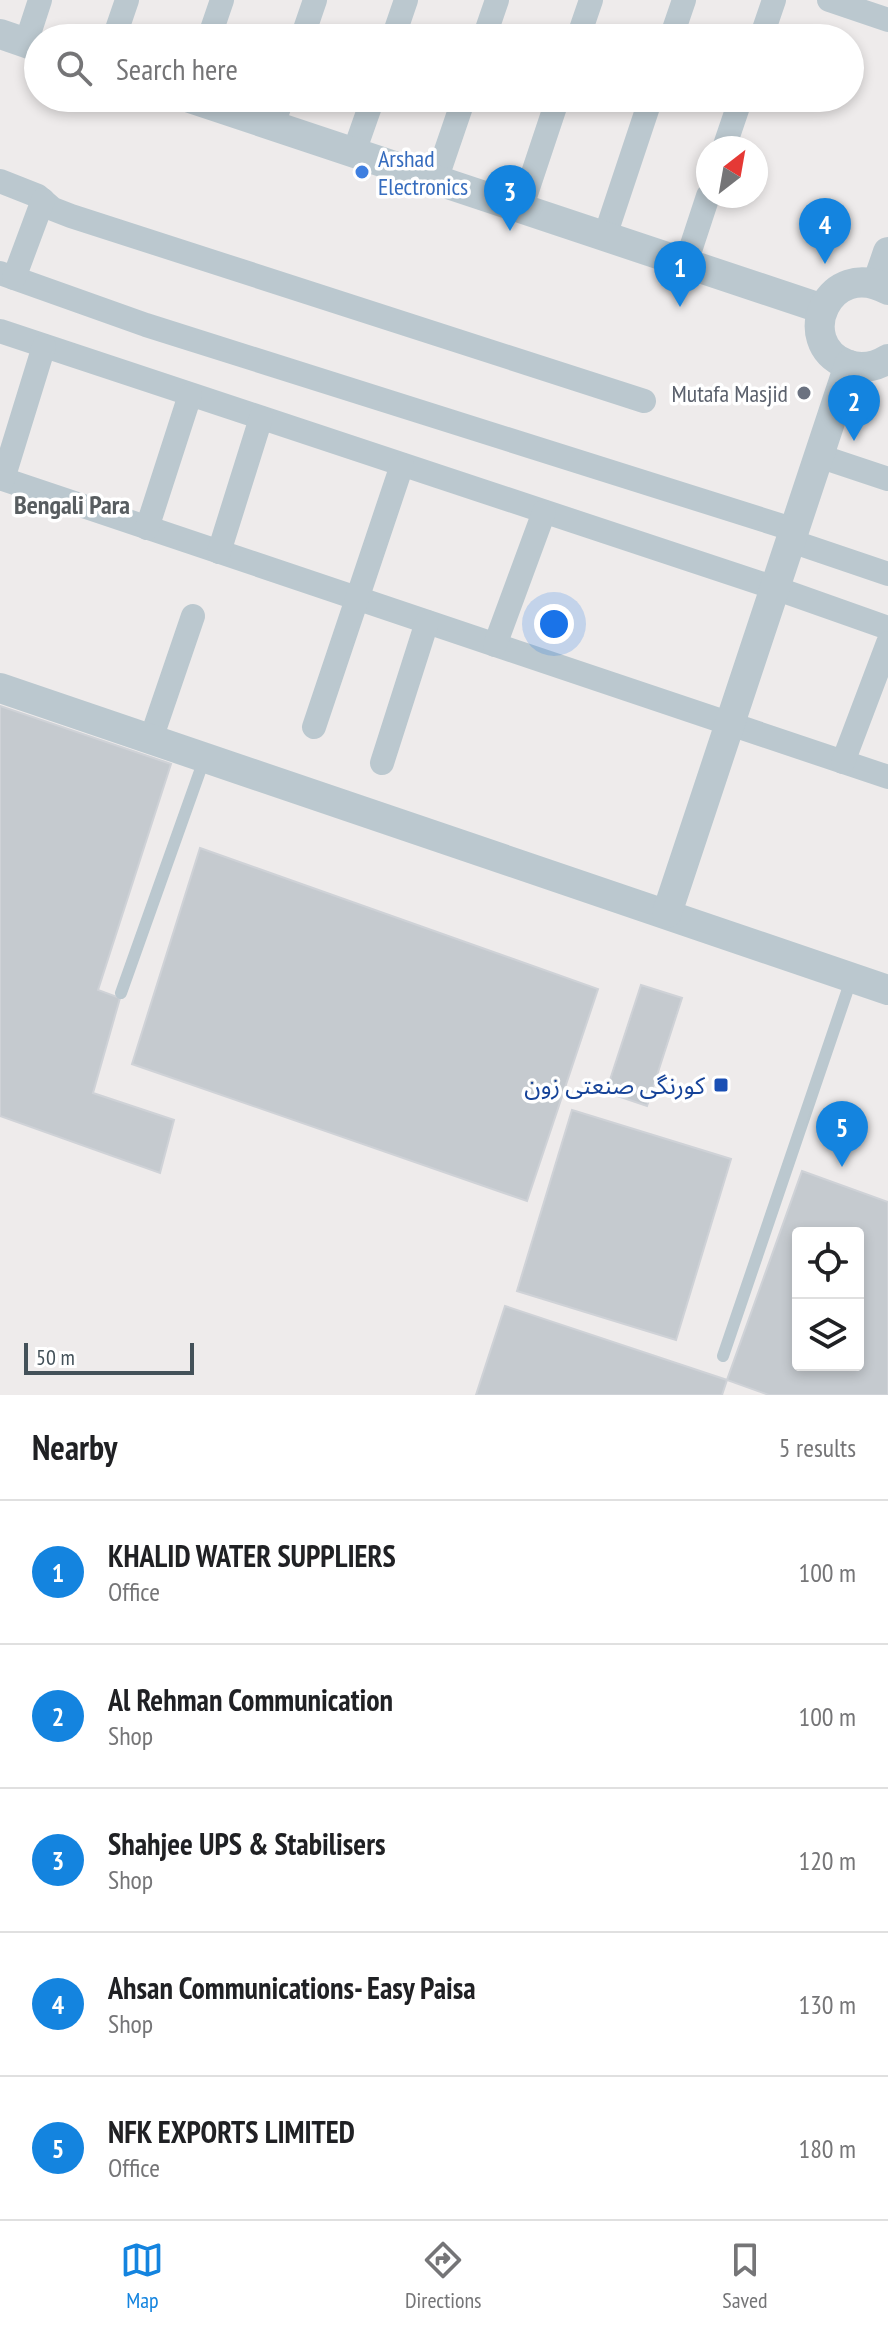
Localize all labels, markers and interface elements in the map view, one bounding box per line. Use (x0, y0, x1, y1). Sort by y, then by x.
search box (24, 24, 864, 112)
icon: search (52, 46, 96, 90)
text: Search here (116, 49, 238, 88)
north arrow (696, 136, 768, 208)
place label: Arshad Electronics (378, 143, 468, 202)
marker: Arshad Electronics (353, 163, 371, 181)
pin: 3 (484, 165, 536, 231)
pin: 4 (799, 198, 851, 264)
pin: 1 (654, 241, 706, 307)
pin: 2 (828, 375, 880, 441)
place label: Mutafa Masjid (671, 378, 788, 409)
marker: Mutafa Masjid (795, 384, 813, 402)
district label: Bengali Para (14, 488, 130, 521)
your location (534, 604, 574, 644)
place label: کورنگی صنعتی زون (524, 1070, 706, 1101)
marker: کورنگی صنعتی زون (712, 1076, 730, 1094)
pin: 5 (816, 1101, 868, 1167)
map controls (792, 1227, 864, 1371)
button: locate (792, 1227, 864, 1299)
button: layers (792, 1299, 864, 1371)
scale bar (24, 1339, 194, 1375)
text: 50 m (36, 1343, 75, 1371)
text: Nearby (32, 1425, 117, 1469)
text: 5 results (779, 1431, 856, 1464)
text: KHALID WATER SUPPLIERS (108, 1536, 396, 1575)
text: 1 (52, 1556, 64, 1589)
text: 100 m (798, 1556, 856, 1589)
text: Office (108, 1575, 160, 1608)
text: Al Rehman Communication (108, 1680, 393, 1719)
text: 2 (52, 1700, 64, 1733)
text: 100 m (798, 1700, 856, 1733)
text: Shop (108, 1719, 153, 1752)
text: Shahjee UPS & Stabilisers (108, 1824, 385, 1863)
text: 3 (52, 1844, 64, 1877)
text: 120 m (798, 1844, 856, 1877)
text: Shop (108, 1863, 153, 1896)
text: Ahsan Communications- Easy Paisa (108, 1968, 476, 2007)
text: 4 (52, 1988, 64, 2021)
text: 130 m (798, 1988, 856, 2021)
text: Shop (108, 2007, 153, 2040)
text: NFK EXPORTS LIMITED (108, 2112, 355, 2151)
text: 5 (52, 2132, 64, 2165)
text: 180 m (798, 2132, 856, 2165)
text: Office (108, 2151, 160, 2184)
tab: Map (120, 2238, 164, 2314)
tab: Directions (405, 2238, 482, 2314)
tab: Saved (722, 2238, 768, 2314)

